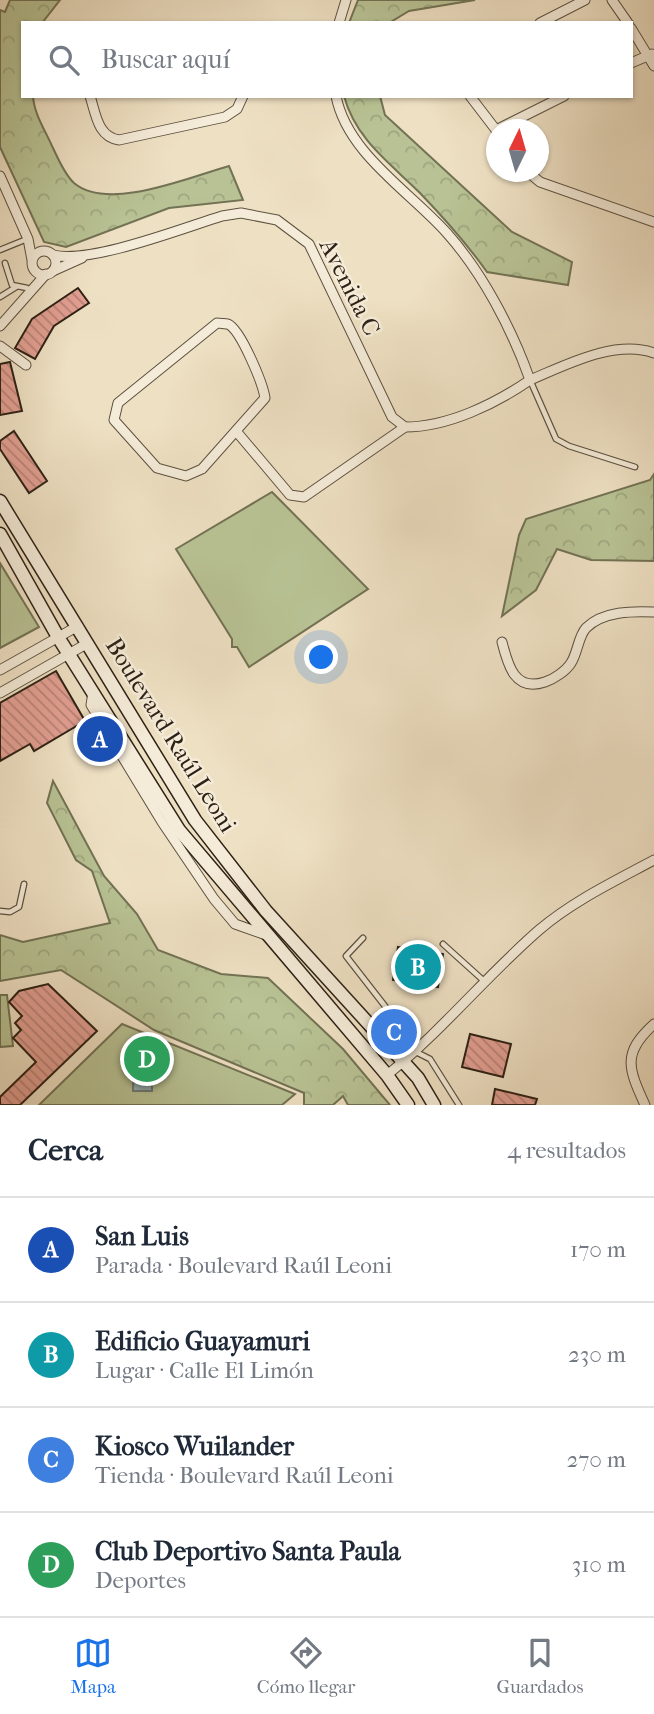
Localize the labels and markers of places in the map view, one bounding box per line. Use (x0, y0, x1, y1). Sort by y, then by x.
pin: A (77, 713, 123, 765)
pin: B (395, 941, 441, 993)
pin: C (371, 1006, 417, 1058)
pin: D (124, 1033, 170, 1085)

